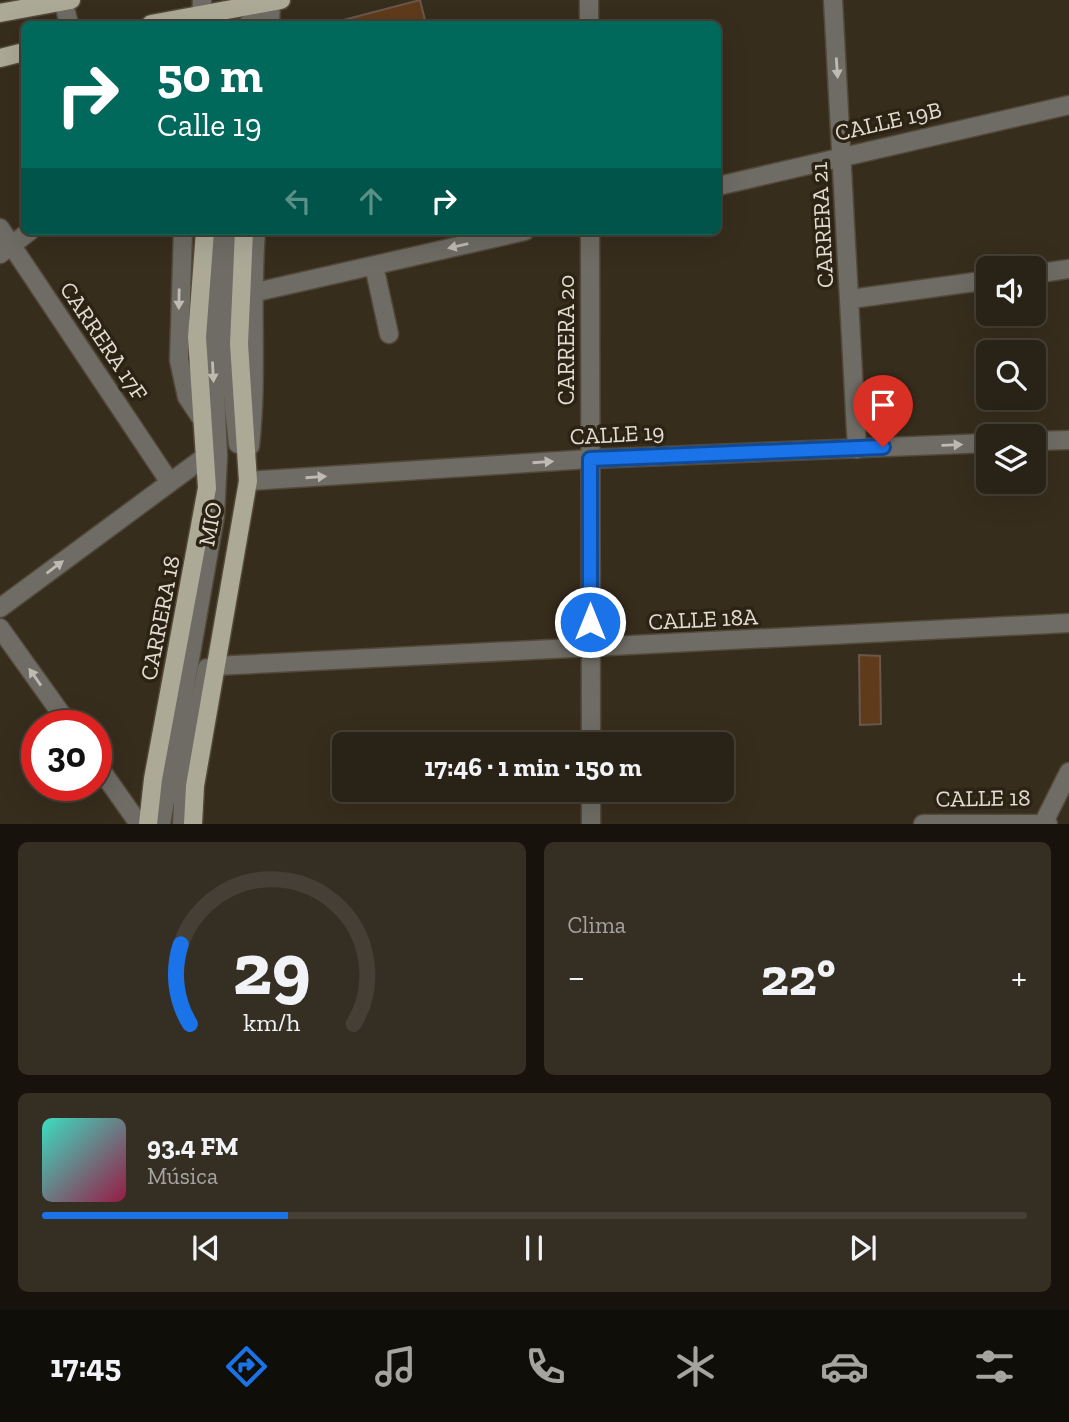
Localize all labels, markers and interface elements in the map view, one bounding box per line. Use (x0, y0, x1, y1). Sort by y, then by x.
text: 50 m (157, 46, 263, 105)
icon: right (42, 49, 133, 140)
one-way arrow (832, 57, 843, 79)
street label: CALLE 19B (832, 95, 944, 147)
text: Calle 19 (157, 106, 262, 144)
street label: CARRERA 21 (805, 161, 839, 289)
icon: left (279, 182, 317, 220)
icon: ahead (352, 182, 390, 220)
icon: right (425, 182, 463, 220)
one-way arrow (447, 241, 469, 252)
map controls (976, 256, 1046, 494)
button: sound (976, 256, 1046, 326)
street label: CARRERA 20 (552, 275, 580, 405)
street label: CARRERA 17F (54, 276, 154, 406)
one-way arrow (173, 288, 185, 310)
button: search (976, 340, 1046, 410)
one-way arrow (208, 362, 219, 384)
pin (853, 375, 913, 447)
icon: arrive (864, 386, 902, 424)
street label: CALLE 19 (569, 418, 665, 450)
button: layers (976, 424, 1046, 494)
one-way arrow (942, 439, 964, 450)
one-way arrow (532, 456, 554, 467)
one-way arrow (305, 471, 327, 482)
street label: MIO (192, 500, 228, 548)
street label: CARRERA 18 (134, 553, 186, 683)
one-way arrow (45, 560, 64, 574)
position arrow (553, 585, 627, 659)
street label: CALLE 18A (647, 602, 760, 636)
one-way arrow (28, 668, 42, 686)
speed limit sign: 30 (21, 710, 112, 801)
text: 17:46 · 1 min · 150 m (424, 751, 642, 783)
street label: CALLE 18 (935, 783, 1031, 813)
text: Clima (568, 911, 626, 939)
text: 29 (233, 926, 311, 1014)
text: 22° (761, 946, 836, 1008)
text: − (568, 954, 585, 1000)
text: + (1011, 954, 1027, 1000)
text: km/h (243, 1007, 300, 1037)
text: 93.4 FM (147, 1130, 239, 1162)
text: Música (147, 1162, 218, 1190)
icon: previous (187, 1229, 225, 1267)
icon: pause (515, 1229, 553, 1267)
icon: next (844, 1229, 882, 1267)
icon: directions (222, 1342, 271, 1391)
icon: music (371, 1342, 420, 1391)
icon: phone (521, 1342, 570, 1391)
icon: climate (671, 1342, 720, 1391)
icon: car (820, 1342, 869, 1391)
icon: filters (970, 1342, 1019, 1391)
text: 17:45 (50, 1347, 121, 1385)

